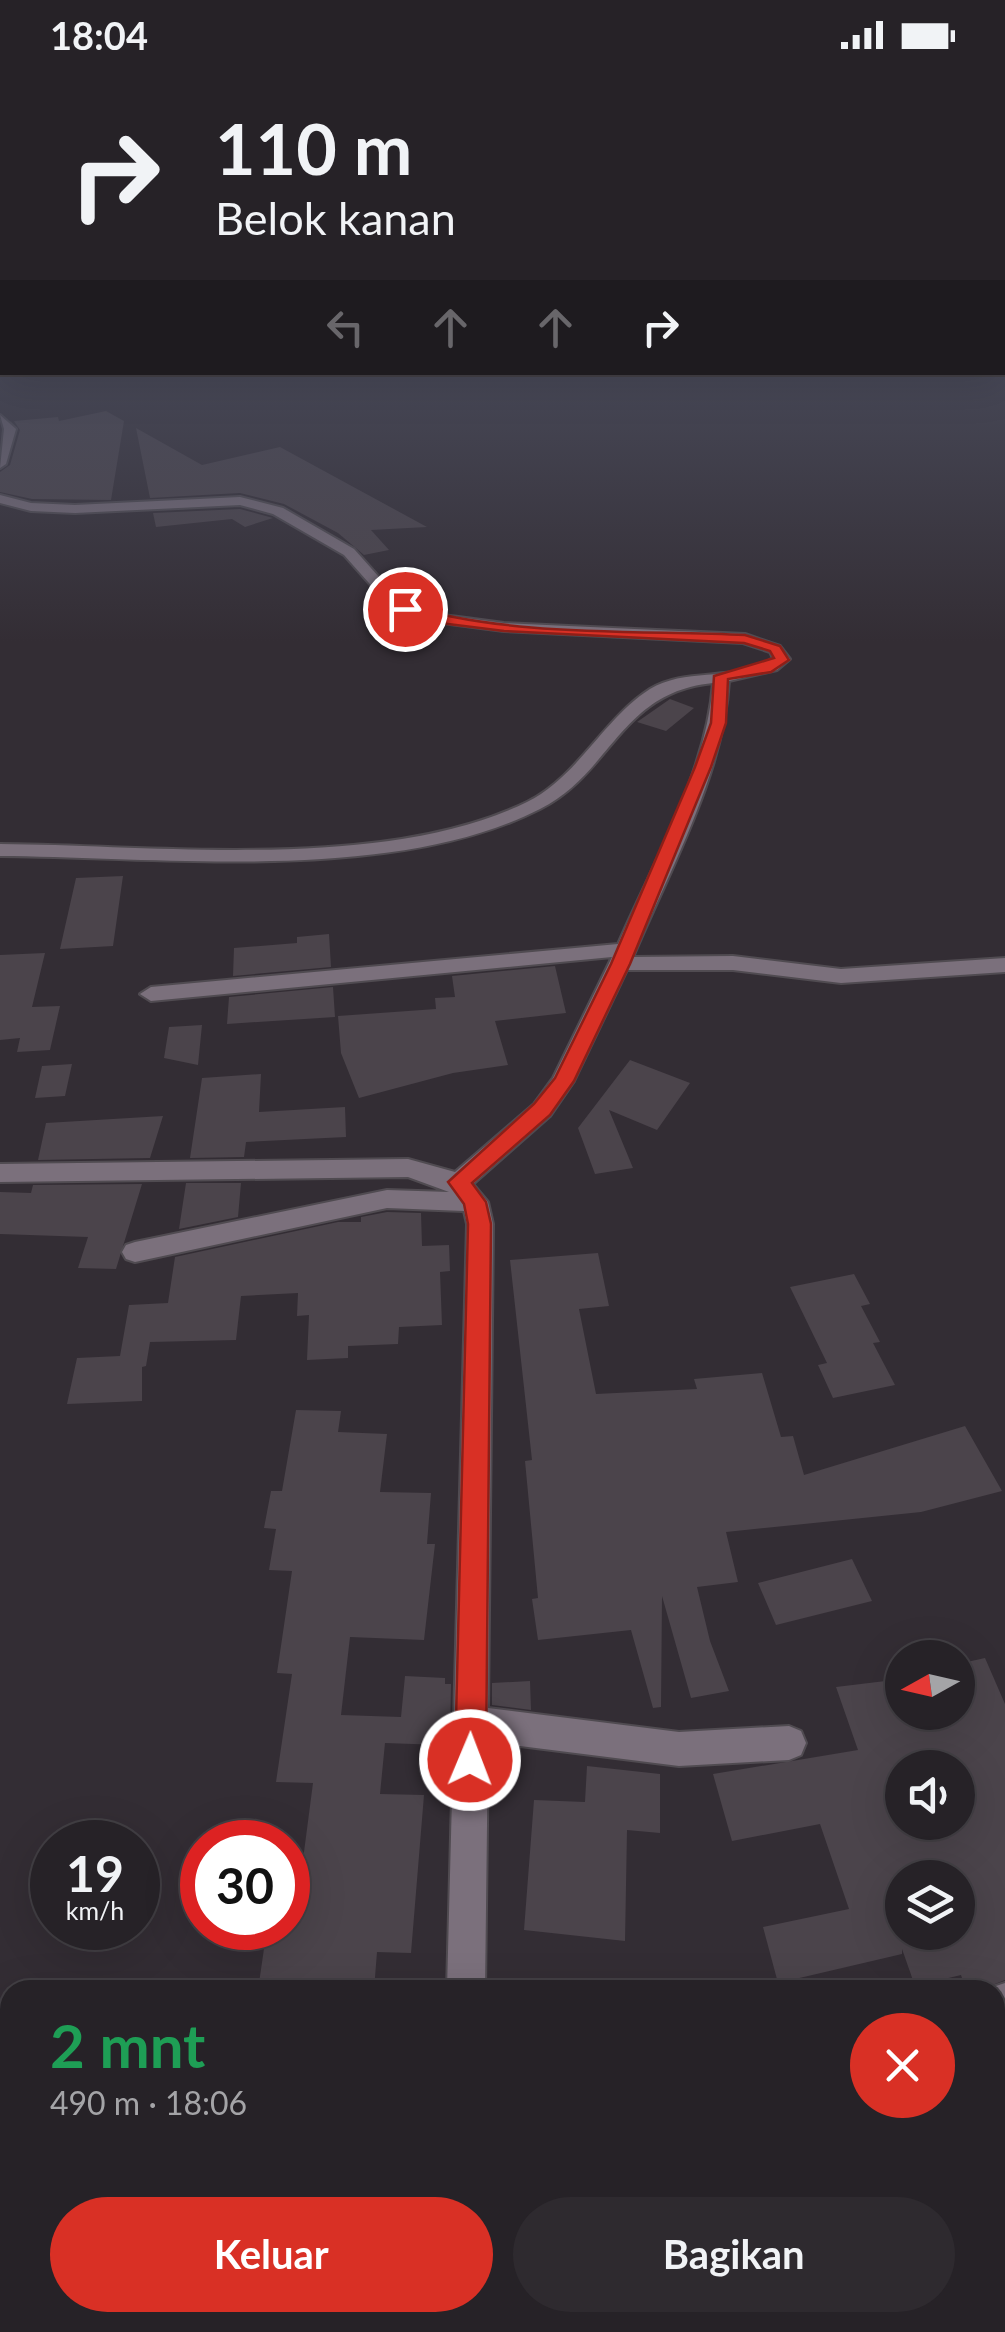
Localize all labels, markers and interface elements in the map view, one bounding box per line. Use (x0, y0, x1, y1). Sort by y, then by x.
text: 18:04 (50, 12, 148, 58)
text: 110 m (215, 106, 412, 190)
icon: right (50, 110, 180, 240)
text: Belok kanan (215, 191, 456, 245)
icon: left (318, 300, 373, 355)
icon: ahead (423, 300, 478, 355)
icon: ahead (528, 300, 583, 355)
icon: right (633, 300, 688, 355)
pin (363, 567, 448, 652)
icon: arrive (378, 582, 433, 637)
north arrow (885, 1640, 975, 1730)
map controls (885, 1640, 975, 1950)
position arrow (418, 1708, 522, 1812)
button: sound (885, 1750, 975, 1840)
speed limit sign: 30 (180, 1820, 310, 1950)
text: 19 (66, 1843, 124, 1903)
button: layers (885, 1860, 975, 1950)
text: km/h (66, 1895, 124, 1925)
text: 2 mnt (50, 2009, 205, 2081)
button: close (850, 2013, 955, 2118)
text: 490 m · 18:06 (50, 2083, 247, 2122)
button: Keluar (50, 2197, 493, 2312)
button: Bagikan (513, 2197, 955, 2312)

